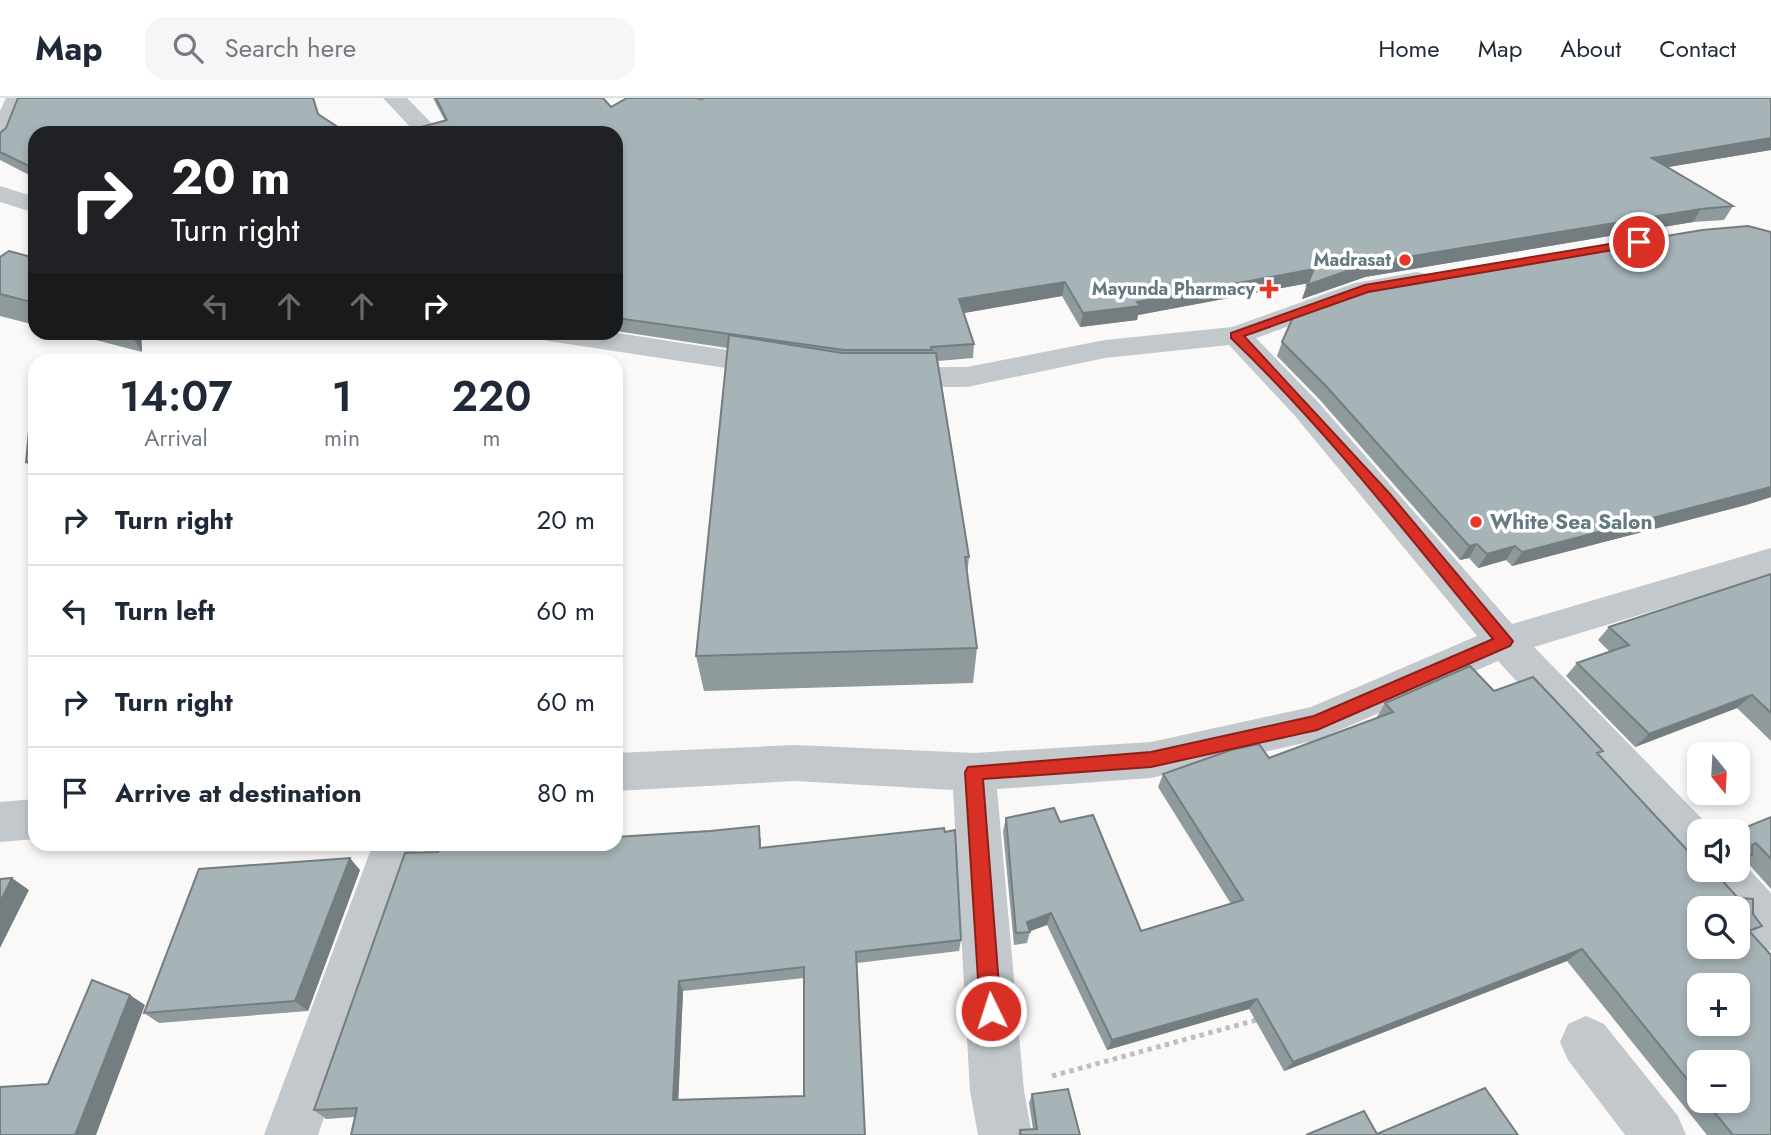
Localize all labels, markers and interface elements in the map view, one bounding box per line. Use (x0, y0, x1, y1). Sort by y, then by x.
search box (145, 17, 635, 80)
text: Map (35, 25, 103, 72)
icon: search (169, 29, 207, 67)
text: Search here (225, 29, 356, 67)
text: Home (1378, 31, 1440, 66)
text: Map (1478, 31, 1522, 66)
text: About (1560, 31, 1621, 66)
text: Contact (1659, 31, 1736, 66)
text: 20 m (171, 142, 290, 212)
icon: right (56, 154, 147, 245)
text: Turn right (171, 207, 300, 253)
pin (1609, 212, 1669, 272)
icon: arrive (1620, 223, 1658, 261)
place label: Madrasat (1313, 247, 1391, 273)
marker: Madrasat (1397, 252, 1413, 268)
place label: Mayunda Pharmacy (1092, 276, 1256, 302)
marker: Mayunda Pharmacy (1261, 281, 1277, 297)
icon: left (197, 287, 235, 325)
icon: ahead (270, 287, 308, 325)
icon: ahead (343, 287, 381, 325)
icon: right (416, 287, 454, 325)
text: 14:07 (120, 366, 233, 427)
text: 1 (332, 366, 352, 427)
text: 220 (452, 366, 531, 427)
text: Arrival (144, 421, 208, 455)
text: min (324, 421, 360, 455)
text: m (483, 421, 500, 455)
icon: right (56, 501, 94, 539)
text: Turn right (115, 501, 233, 539)
text: 20 m (537, 501, 595, 539)
place label: White Sea Salon (1490, 507, 1652, 537)
marker: White Sea Salon (1468, 514, 1484, 530)
icon: left (56, 592, 94, 630)
text: Turn left (115, 592, 215, 630)
text: 60 m (536, 592, 595, 630)
icon: right (56, 683, 94, 721)
text: Turn right (115, 683, 233, 721)
text: 60 m (536, 683, 595, 721)
north arrow (1687, 742, 1750, 805)
map controls (1687, 742, 1750, 1113)
icon: arrive (56, 774, 94, 812)
text: Arrive at destination (115, 774, 362, 812)
text: 80 m (537, 774, 595, 812)
button: sound (1687, 819, 1750, 882)
button: search (1687, 896, 1750, 959)
button: + (1687, 973, 1750, 1036)
position arrow (954, 974, 1028, 1048)
button: − (1687, 1050, 1750, 1113)

